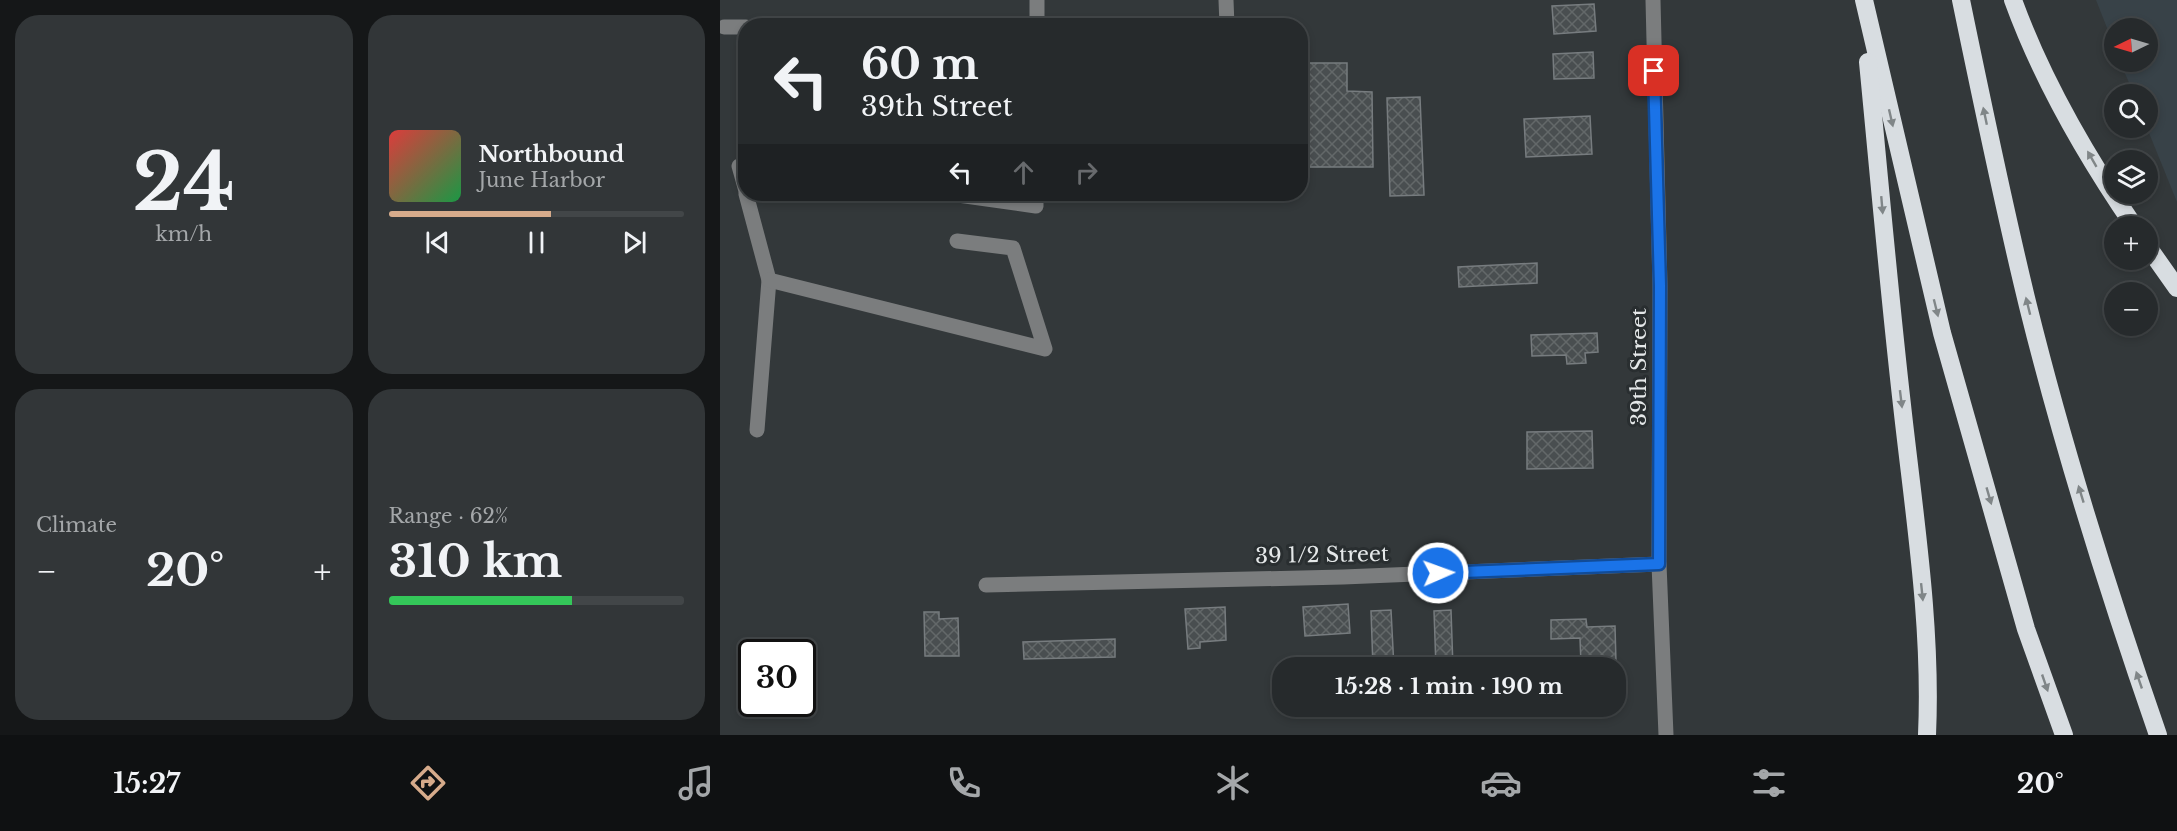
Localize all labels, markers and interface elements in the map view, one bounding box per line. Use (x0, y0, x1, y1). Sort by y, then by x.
north arrow (2104, 18, 2158, 72)
map controls (2104, 18, 2158, 336)
text: 60 m (861, 38, 979, 90)
icon: left (762, 42, 840, 120)
pin (1628, 45, 1679, 96)
icon: arrive (1637, 54, 1670, 87)
button: search (2104, 84, 2158, 138)
text: 39th Street (861, 90, 1013, 123)
one-way arrow (1980, 106, 1989, 125)
one-way arrow (1887, 109, 1896, 128)
text: 24 (132, 134, 235, 231)
text: Northbound (479, 141, 624, 168)
button: layers (2104, 150, 2158, 204)
one-way arrow (2086, 151, 2097, 167)
icon: left (944, 156, 977, 189)
icon: ahead (1007, 156, 1040, 189)
icon: right (1070, 156, 1103, 189)
text: June Harbor (479, 168, 605, 192)
one-way arrow (1877, 195, 1887, 214)
button: + (2104, 216, 2158, 270)
text: km/h (155, 222, 212, 246)
icon: previous (421, 226, 454, 259)
icon: pause (520, 226, 553, 259)
icon: next (618, 226, 651, 259)
button: − (2104, 282, 2158, 336)
one-way arrow (2023, 297, 2033, 315)
one-way arrow (1932, 299, 1942, 317)
street label: 39th Street (1626, 308, 1652, 426)
one-way arrow (1896, 389, 1906, 408)
one-way arrow (2076, 485, 2085, 503)
one-way arrow (1985, 487, 1994, 505)
text: Range · 62% (389, 504, 508, 528)
text: Climate (36, 513, 117, 537)
text: 310 km (389, 533, 562, 589)
street label: 39 1/2 Street (1255, 541, 1389, 569)
position arrow (1406, 541, 1470, 605)
text: 20° (146, 542, 224, 598)
text: − (36, 551, 57, 592)
text: + (313, 551, 332, 592)
one-way arrow (1917, 583, 1927, 602)
speed limit sign: 30 (738, 639, 816, 717)
one-way arrow (2134, 671, 2144, 689)
text: 15:28 · 1 min · 190 m (1335, 673, 1563, 700)
one-way arrow (2041, 674, 2051, 692)
icon: directions (407, 762, 449, 804)
icon: music (675, 762, 717, 804)
icon: phone (943, 762, 985, 804)
icon: climate (1212, 762, 1254, 804)
icon: car (1480, 762, 1522, 804)
icon: filters (1748, 762, 1790, 804)
text: 15:27 (113, 767, 180, 800)
text: 20° (2017, 767, 2064, 800)

